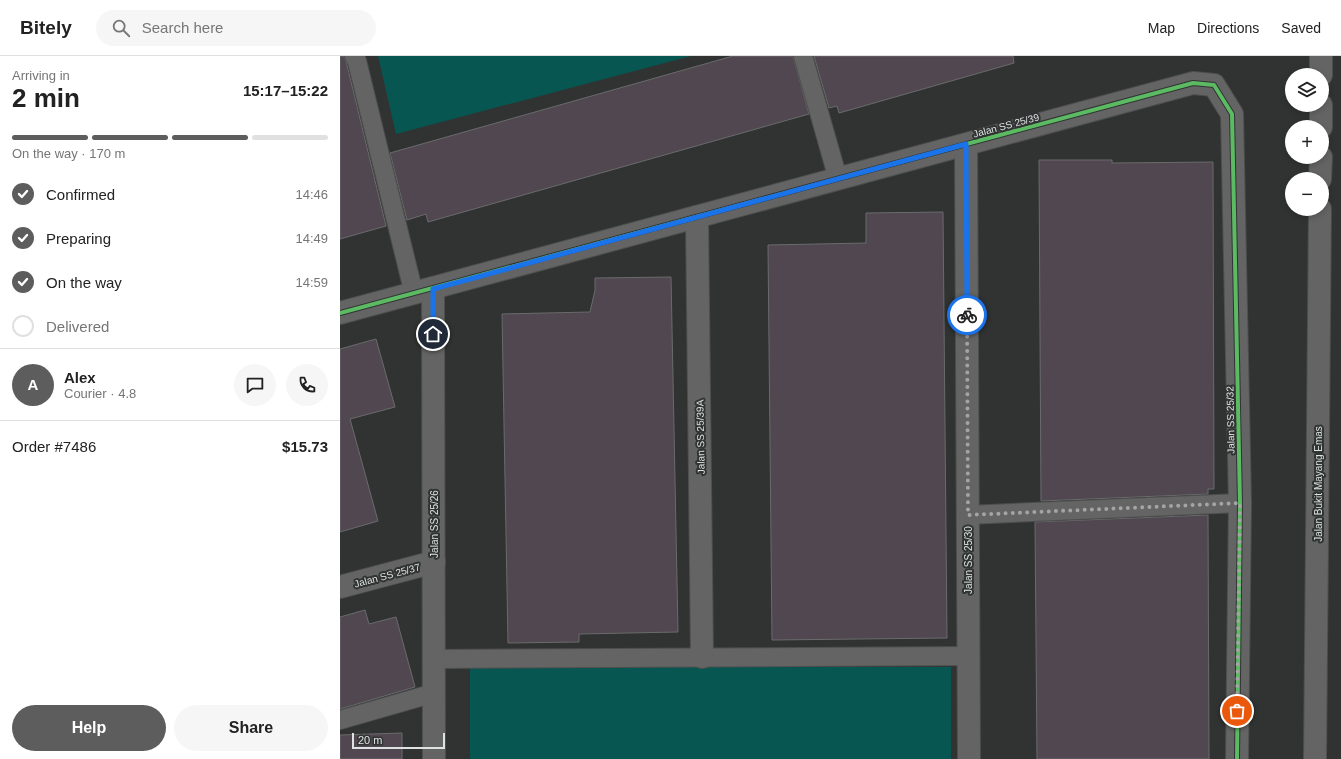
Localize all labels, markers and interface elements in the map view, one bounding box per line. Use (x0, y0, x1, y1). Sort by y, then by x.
search box (96, 10, 376, 46)
text: Bitely (20, 17, 72, 38)
icon: search (110, 17, 132, 39)
text: Search here (142, 19, 223, 36)
text: Map (1148, 20, 1175, 36)
text: Directions (1197, 20, 1259, 36)
text: Saved (1281, 20, 1321, 36)
text: Arriving in (12, 68, 70, 83)
map controls (1285, 68, 1329, 216)
button: layers (1285, 68, 1329, 112)
text: 15:17–15:22 (243, 82, 328, 99)
text: 2 min (12, 83, 80, 113)
street label: Jalan SS 25/39 (972, 111, 1041, 140)
button: + (1285, 120, 1329, 164)
text: On the way · 170 m (12, 146, 125, 161)
button: − (1285, 172, 1329, 216)
icon: check (12, 183, 34, 205)
text: Confirmed (46, 186, 115, 203)
text: 14:46 (295, 187, 328, 202)
icon: check (12, 227, 34, 249)
text: Preparing (46, 230, 111, 247)
text: 14:49 (295, 231, 328, 246)
icon: check (12, 271, 34, 293)
text: On the way (46, 274, 122, 291)
text: 14:59 (295, 275, 328, 290)
courier (947, 295, 987, 335)
icon: bike (956, 304, 978, 326)
pin (416, 317, 450, 351)
text: Delivered (46, 318, 109, 335)
icon: home (422, 323, 444, 345)
button: chat (234, 364, 276, 406)
button: phone (286, 364, 328, 406)
text: Alex (64, 369, 96, 386)
text: A (28, 376, 38, 393)
text: Courier · 4.8 (64, 386, 136, 401)
street label: Jalan SS 25/32 (1224, 386, 1237, 454)
street label: Jalan SS 25/39A (694, 399, 707, 474)
street label: Jalan Bukit Mayang Emas (1313, 426, 1324, 542)
text: Order #7486 (12, 438, 96, 455)
text: $15.73 (282, 438, 328, 455)
street label: Jalan SS 25/26 (429, 490, 440, 558)
street label: Jalan SS 25/30 (963, 526, 974, 594)
street label: Jalan SS 25/37 (353, 561, 422, 590)
pin (1220, 694, 1254, 728)
icon: bag (1226, 700, 1248, 722)
button: Help (12, 705, 166, 751)
button: Share (174, 705, 328, 751)
scale bar (352, 731, 445, 750)
text: 20 m (358, 734, 382, 746)

